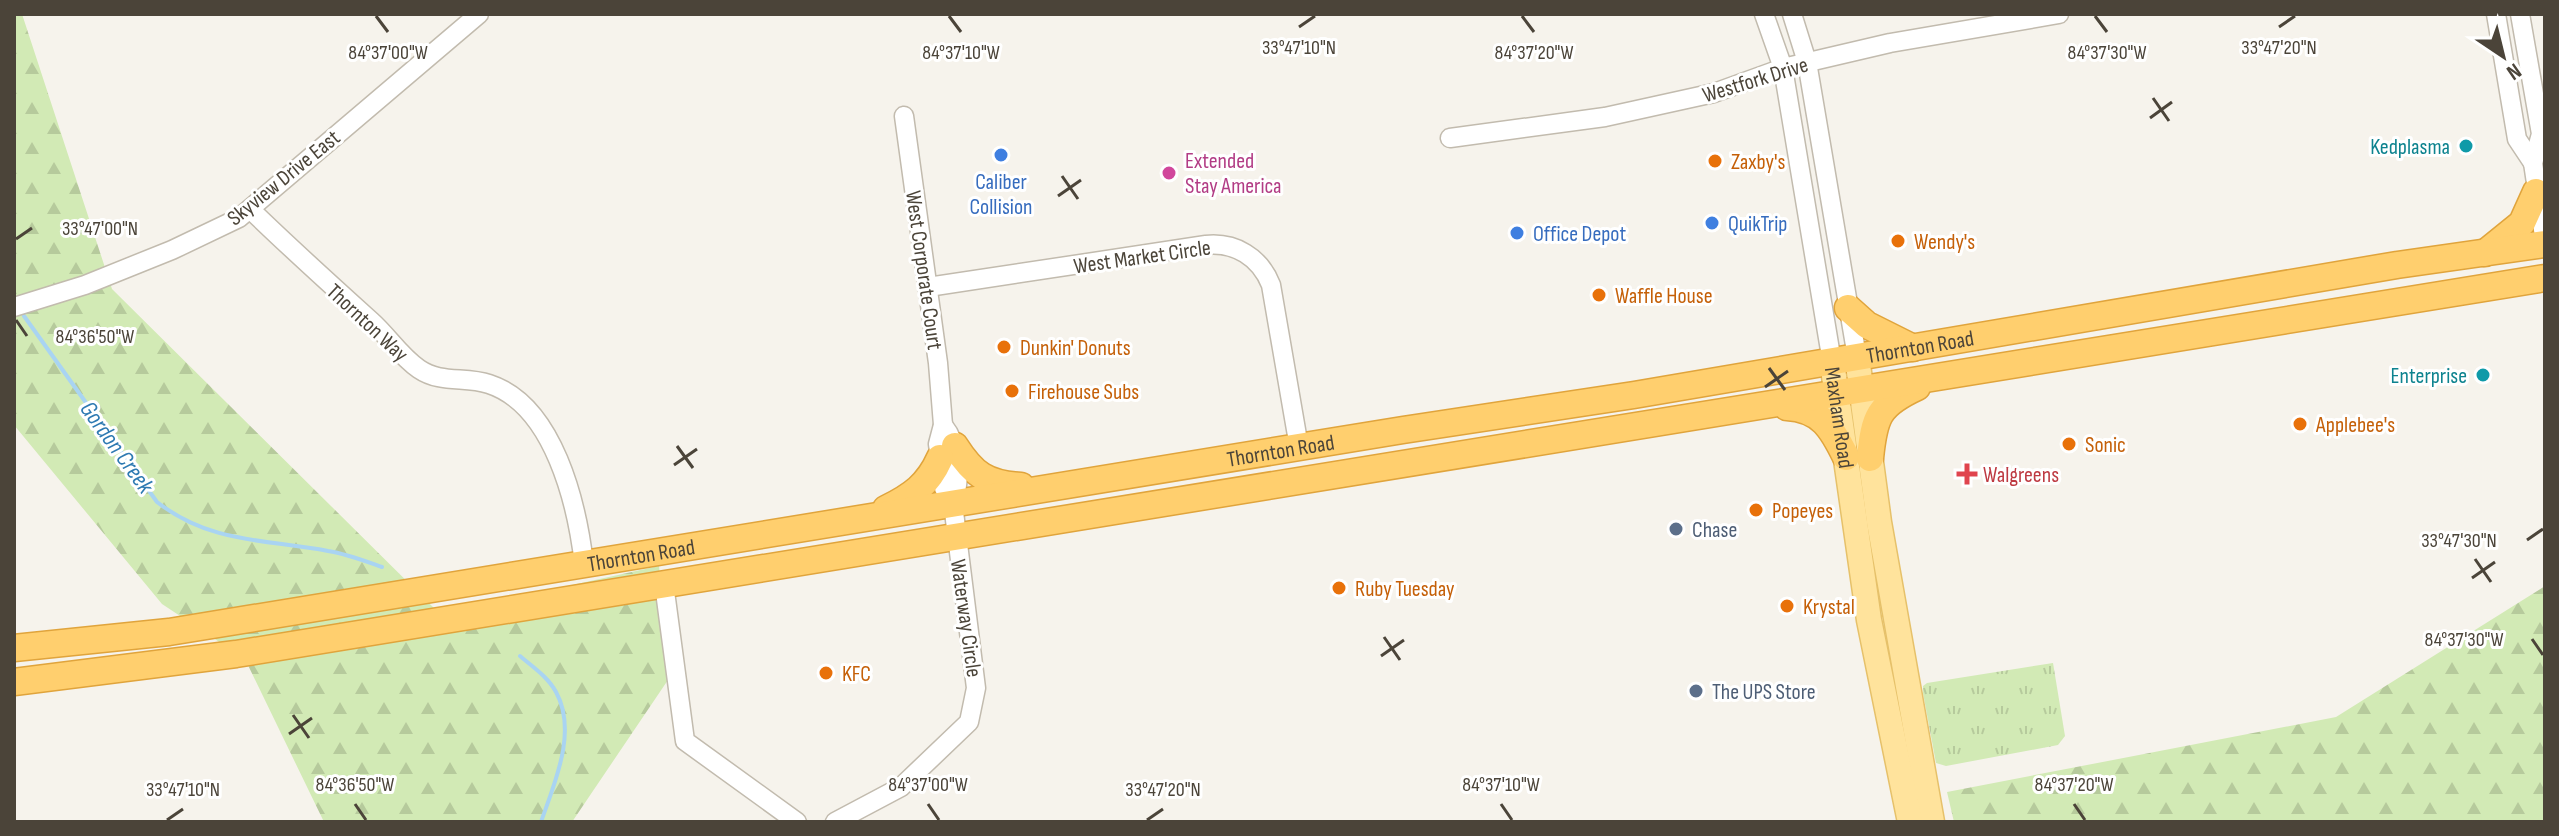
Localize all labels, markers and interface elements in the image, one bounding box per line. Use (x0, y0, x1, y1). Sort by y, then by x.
north arrow (2463, 16, 2543, 96)
text: 33°47'10"N (1262, 36, 1336, 60)
text: 33°47'20"N (2241, 36, 2317, 60)
text: 84°37'00"W (348, 41, 428, 65)
text: 84°37'10"W (922, 41, 1000, 65)
text: 84°37'20"W (1495, 41, 1573, 65)
text: 84°37'30"W (2068, 41, 2146, 65)
street label: Westfork Drive (1699, 52, 1812, 109)
text: N (2501, 57, 2526, 86)
street label: Skyview Drive East (222, 124, 346, 232)
place label: Kedplasma (2370, 134, 2450, 161)
marker: Kedplasma (2457, 137, 2475, 155)
marker: Caliber Collision (992, 146, 1010, 164)
place label: Extended Stay America (1185, 148, 1282, 200)
place label: Zaxby's (1731, 149, 1785, 176)
marker: Zaxby's (1706, 152, 1724, 170)
marker: Extended Stay America (1160, 164, 1178, 182)
place label: Caliber Collision (970, 169, 1032, 221)
street label: West Corporate Court (899, 189, 948, 352)
place label: QuikTrip (1728, 211, 1787, 238)
marker: QuikTrip (1703, 214, 1721, 232)
text: 33°47'00"N (62, 217, 138, 241)
place label: Office Depot (1533, 221, 1627, 248)
marker: Office Depot (1508, 224, 1526, 242)
place label: Wendy's (1914, 229, 1975, 256)
marker: Wendy's (1889, 232, 1907, 250)
street label: West Market Circle (1072, 234, 1213, 280)
street label: Thornton Way (320, 278, 414, 368)
place label: Waffle House (1615, 283, 1713, 310)
marker: Waffle House (1590, 286, 1608, 304)
text: 84°36'50"W (56, 325, 134, 349)
street label: Thornton Road (1864, 325, 1976, 370)
place label: Dunkin' Donuts (1020, 335, 1131, 362)
marker: Dunkin' Donuts (995, 338, 1013, 356)
place label: Enterprise (2390, 363, 2467, 390)
street label: Maxham Road (1818, 365, 1859, 470)
marker: Enterprise (2474, 366, 2492, 384)
place label: Firehouse Subs (1028, 379, 1139, 406)
marker: Firehouse Subs (1003, 382, 1021, 400)
water label: Gordon Creek (73, 396, 160, 500)
place label: Applebee's (2315, 412, 2395, 439)
marker: Applebee's (2291, 415, 2309, 433)
street label: Thornton Road (1225, 429, 1336, 474)
place label: Sonic (2085, 432, 2126, 459)
marker: Sonic (2060, 435, 2078, 453)
place label: Walgreens (1983, 462, 2059, 489)
marker: Walgreens (1958, 465, 1976, 483)
place label: Popeyes (1772, 498, 1833, 525)
marker: Popeyes (1747, 501, 1765, 519)
place label: Chase (1692, 517, 1737, 544)
marker: Chase (1667, 520, 1685, 538)
text: 33°47'30"N (2421, 529, 2497, 553)
street label: Thornton Road (585, 534, 697, 578)
street label: Waterway Circle (944, 557, 987, 679)
place label: Ruby Tuesday (1355, 576, 1455, 603)
marker: Ruby Tuesday (1330, 579, 1348, 597)
place label: Krystal (1803, 594, 1855, 621)
marker: Krystal (1778, 597, 1796, 615)
text: 84°37'30"W (2425, 628, 2503, 652)
place label: KFC (842, 661, 871, 688)
marker: KFC (817, 664, 835, 682)
place label: The UPS Store (1712, 679, 1816, 706)
marker: The UPS Store (1687, 682, 1705, 700)
text: 84°36'50"W (316, 773, 394, 797)
text: 84°37'00"W (888, 773, 968, 797)
text: 84°37'10"W (1462, 773, 1540, 797)
text: 84°37'20"W (2035, 773, 2113, 797)
text: 33°47'10"N (146, 778, 220, 802)
text: 33°47'20"N (1125, 778, 1201, 802)

